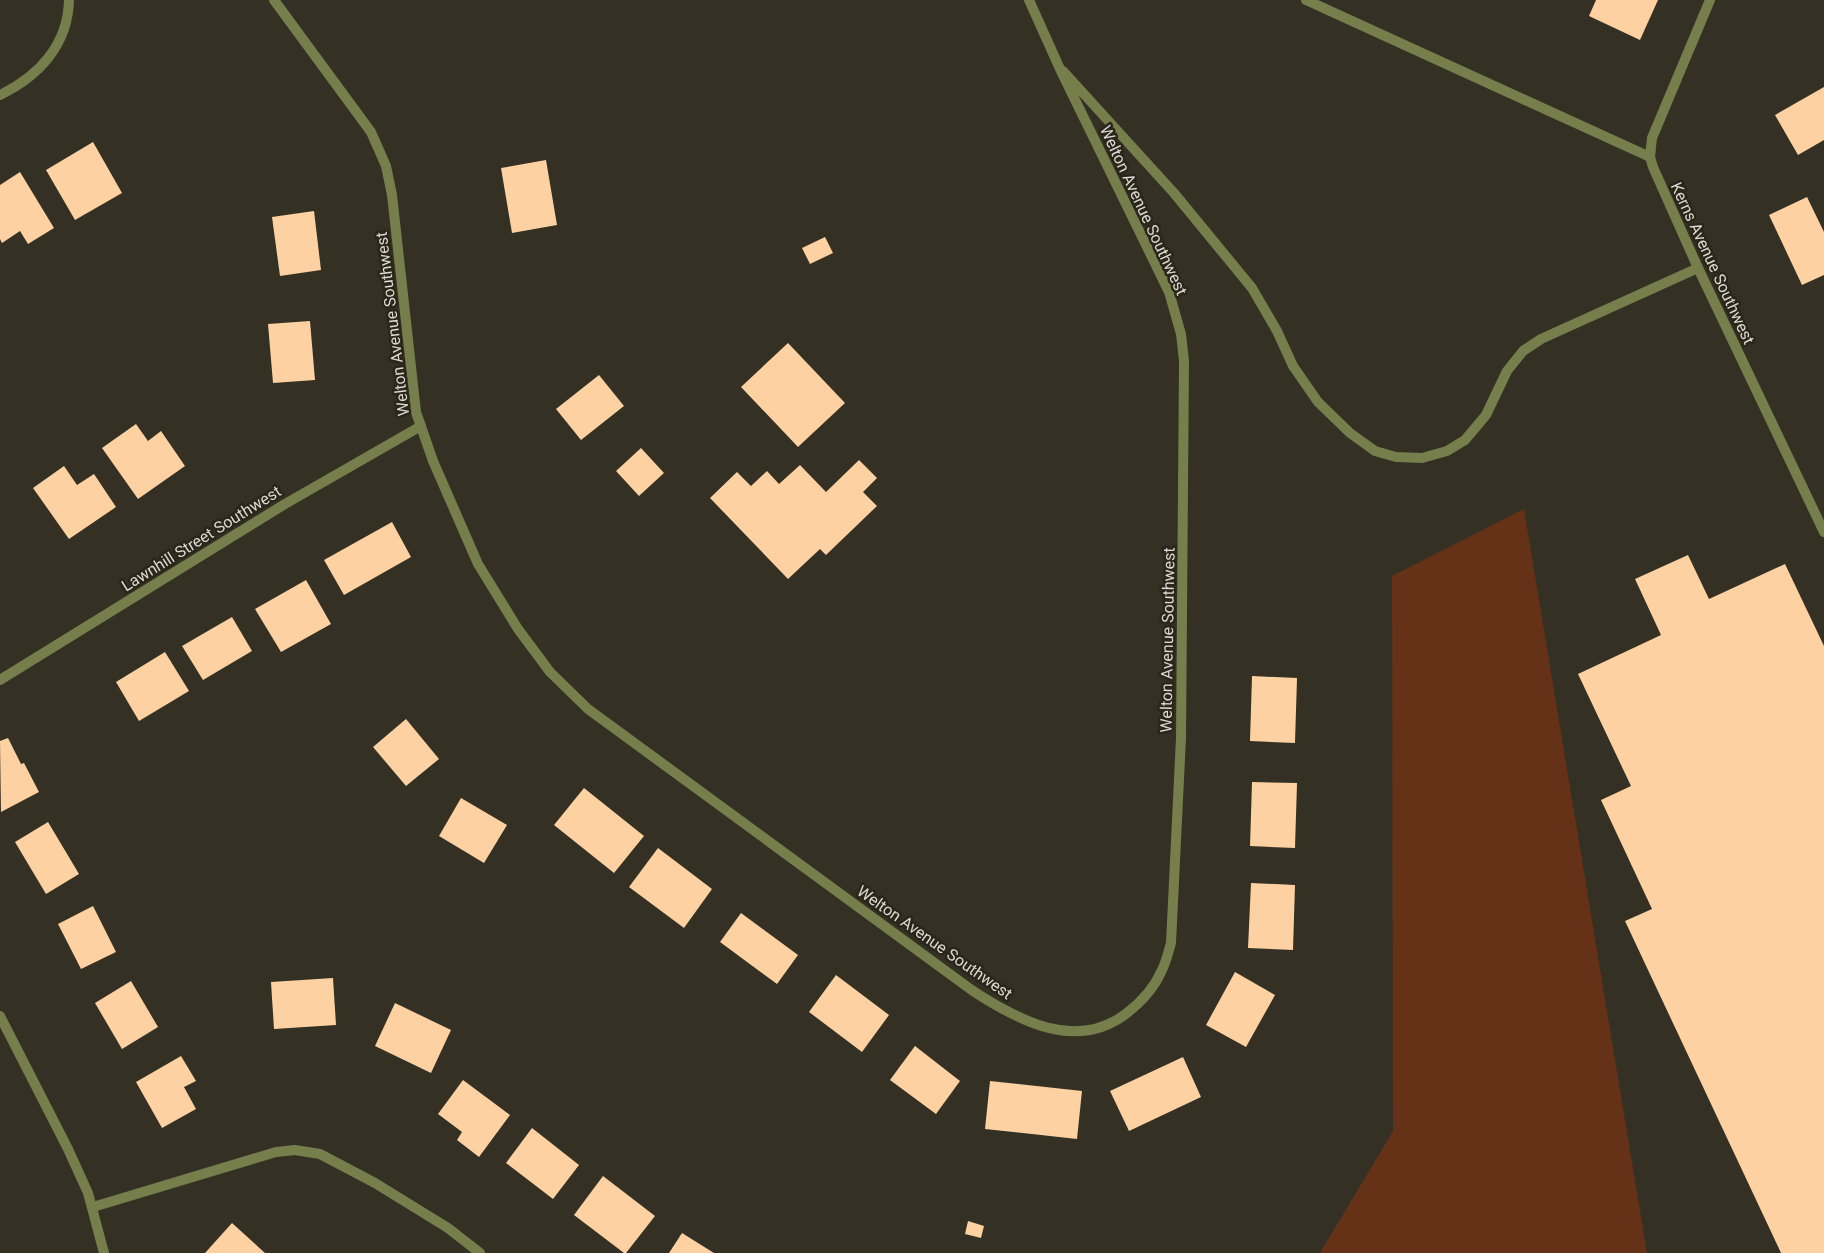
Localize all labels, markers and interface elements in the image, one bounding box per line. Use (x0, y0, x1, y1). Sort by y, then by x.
street label: Welton Avenue Southwest (1096, 122, 1191, 298)
street label: Kerns Avenue Southwest (1667, 179, 1758, 347)
street label: Welton Avenue Southwest (372, 231, 413, 417)
street label: Lawnhill Street Southwest (118, 482, 284, 595)
street label: Welton Avenue Southwest (1156, 547, 1179, 733)
street label: Welton Avenue Southwest (853, 882, 1016, 1003)

